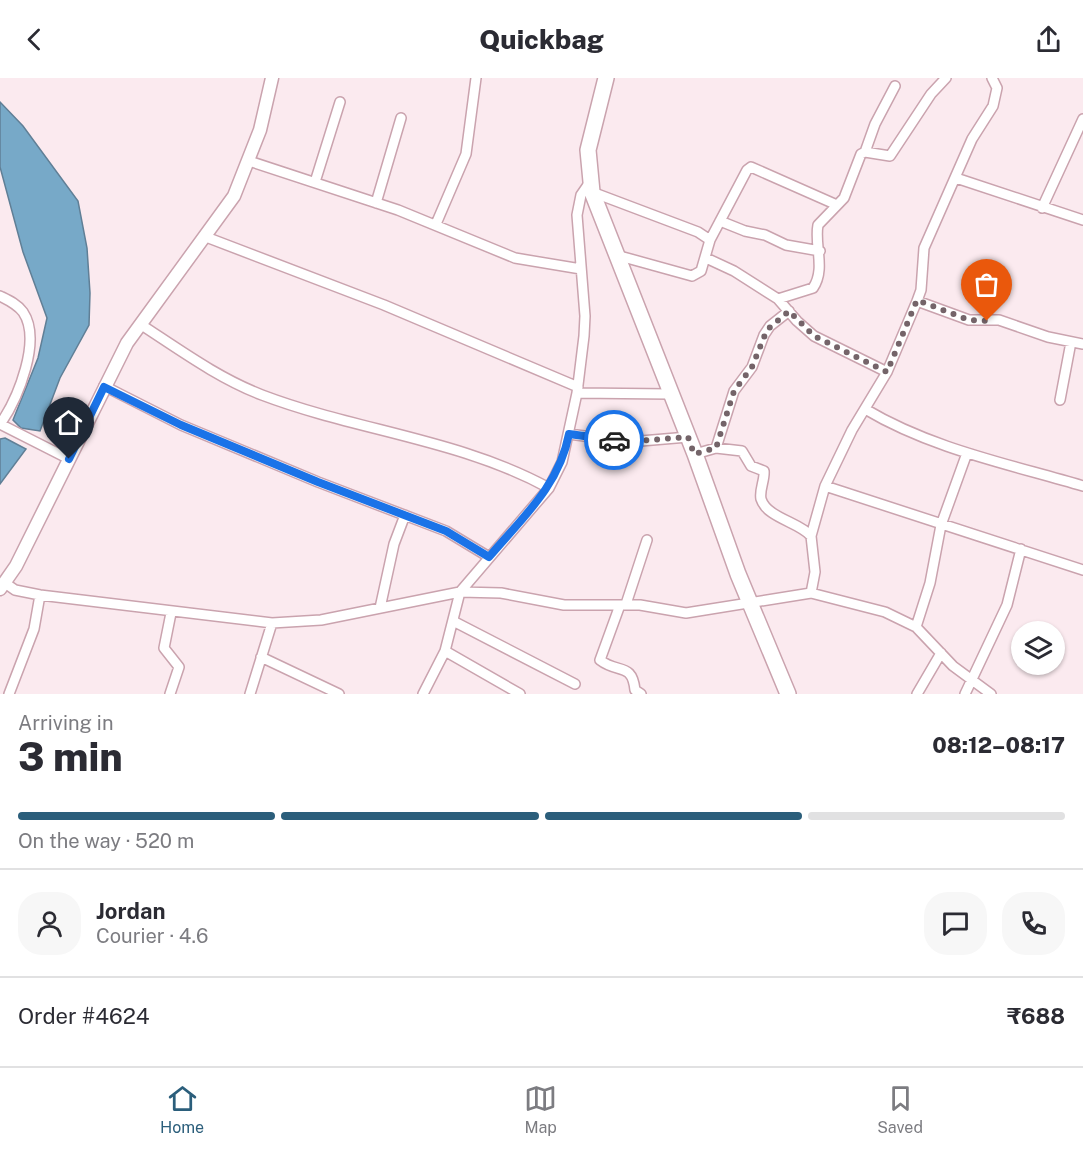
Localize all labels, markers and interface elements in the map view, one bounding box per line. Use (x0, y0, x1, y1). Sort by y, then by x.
icon: back (18, 23, 51, 56)
text: Quickbag (479, 23, 604, 55)
icon: share (1032, 23, 1065, 56)
pin (961, 259, 1012, 321)
icon: bag (970, 268, 1003, 301)
pin (43, 397, 94, 459)
icon: home (52, 406, 85, 439)
courier (584, 410, 644, 470)
icon: car (598, 424, 631, 457)
map controls (1011, 621, 1065, 675)
button: layers (1011, 621, 1065, 675)
text: Arriving in (18, 711, 113, 735)
text: 08:12–08:17 (932, 732, 1065, 758)
text: 3 min (18, 734, 123, 780)
text: On the way · 520 m (18, 829, 194, 853)
button: person (18, 892, 81, 955)
button: chat (924, 892, 987, 955)
button: phone (1002, 892, 1065, 955)
text: Jordan (96, 898, 165, 924)
text: Courier · 4.6 (96, 924, 208, 948)
text: Order #4624 (18, 1003, 150, 1029)
text: ₹688 (1007, 1003, 1065, 1029)
tab: Home (160, 1082, 204, 1137)
tab: Map (524, 1082, 557, 1137)
tab: Saved (877, 1082, 923, 1137)

